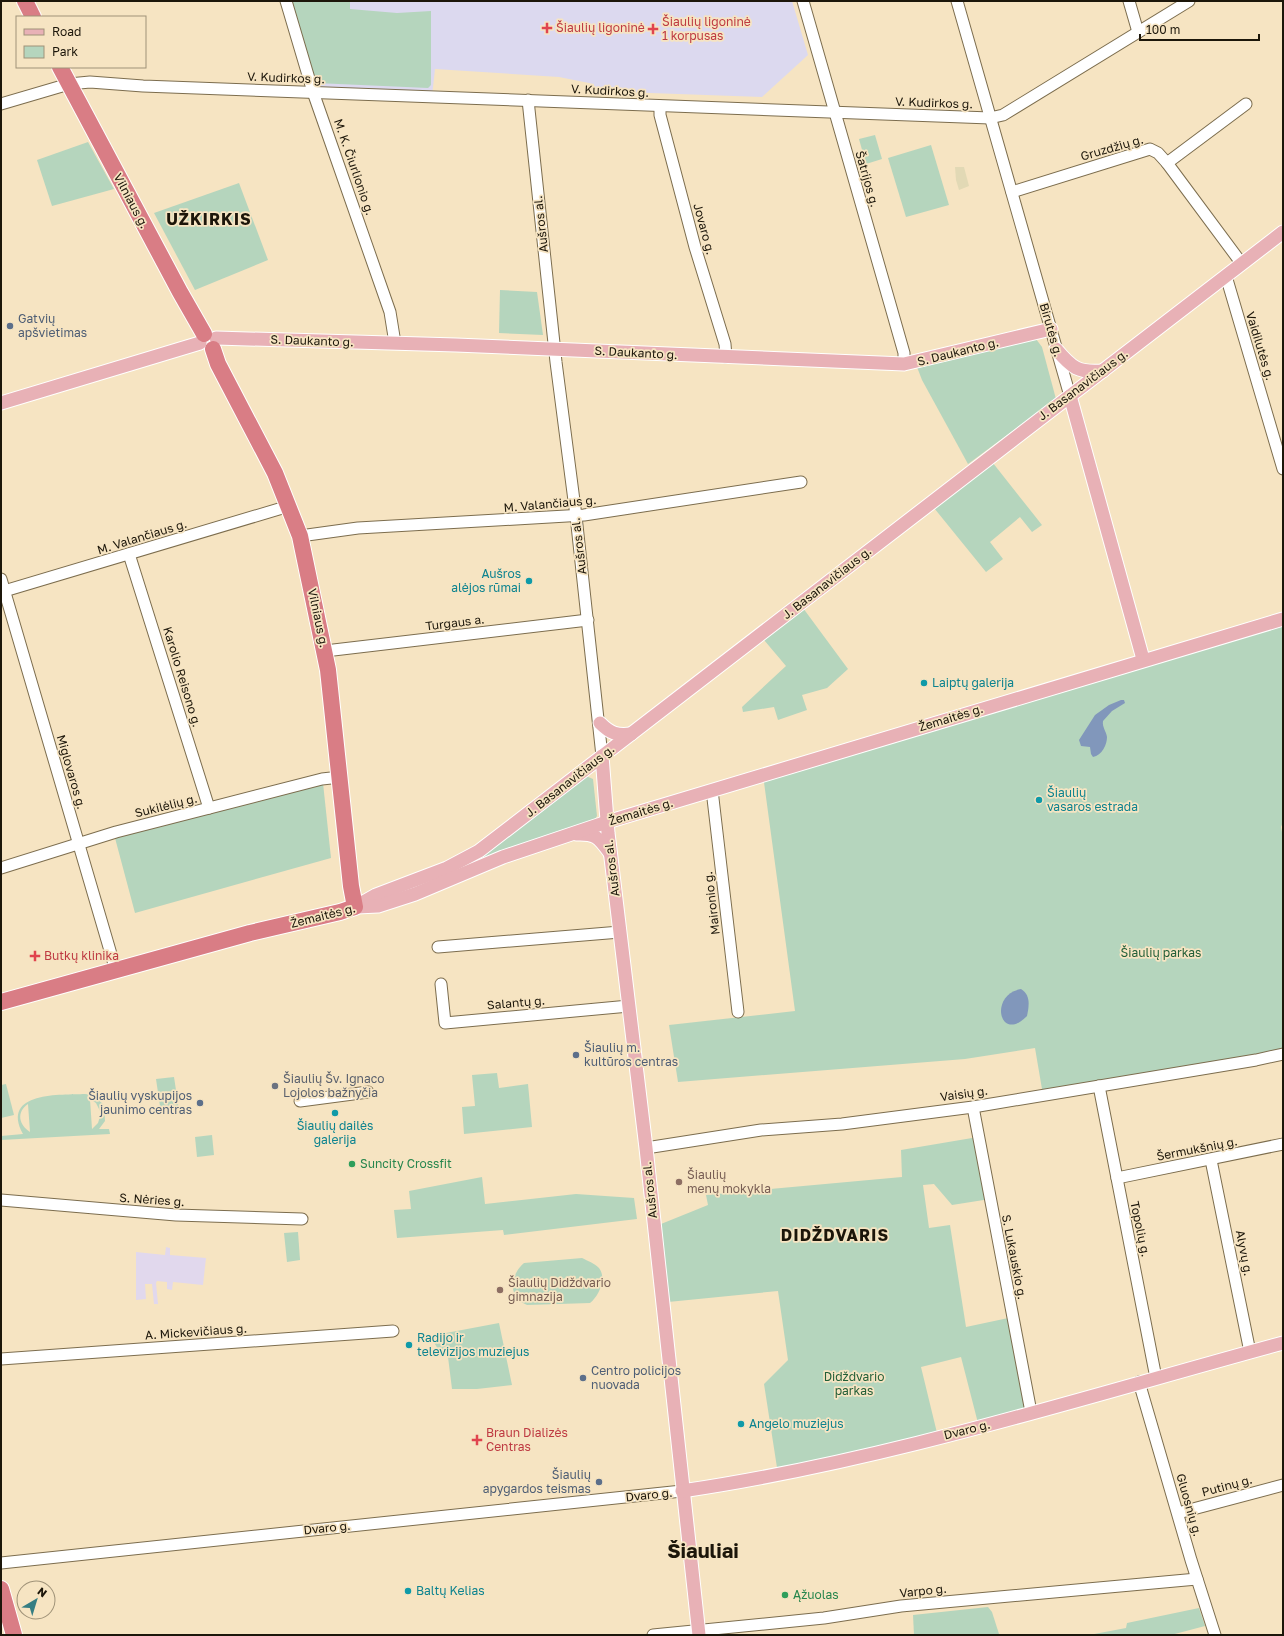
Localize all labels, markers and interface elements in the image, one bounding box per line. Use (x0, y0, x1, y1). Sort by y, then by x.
place label: Šiaulių ligoninė 1 korpusas (662, 14, 751, 43)
legend (16, 16, 146, 68)
scale bar (1140, 16, 1259, 42)
place label: Šiaulių ligoninė (556, 20, 645, 35)
marker: Šiaulių ligoninė (541, 22, 553, 34)
text: 100 m (1146, 22, 1180, 37)
marker: Šiaulių ligoninė 1 korpusas (647, 23, 659, 35)
text: Road (52, 24, 81, 39)
text: Park (52, 44, 78, 59)
street label: V. Kudirkos g. (247, 69, 325, 86)
street label: V. Kudirkos g. (571, 81, 649, 100)
street label: V. Kudirkos g. (895, 94, 973, 111)
street label: M. K. Čiurlionio g. (331, 117, 378, 217)
street label: Gruzdžių g. (1079, 131, 1145, 164)
street label: Šatrijos g. (852, 149, 883, 209)
street label: Vilniaus g. (111, 171, 152, 231)
street label: Aušros al. (530, 195, 551, 253)
street label: Jovaro g. (690, 202, 719, 256)
district label: UŽKIRKIS (166, 209, 252, 229)
street label: Birutės g. (1037, 301, 1066, 359)
street label: Vaidilutės g. (1243, 310, 1278, 382)
place label: Gatvių apšvietimas (18, 311, 87, 340)
marker: Gatvių apšvietimas (5, 321, 15, 331)
street label: S. Daukanto g. (270, 332, 354, 349)
street label: S. Daukanto g. (916, 334, 1000, 369)
street label: S. Daukanto g. (594, 343, 678, 362)
street label: J. Basanavičiaus g. (1035, 346, 1131, 423)
street label: M. Valančiaus g. (503, 492, 597, 515)
street label: M. Valančiaus g. (95, 516, 189, 557)
street label: Aušros al. (568, 517, 589, 575)
street label: J. Basanavičiaus g. (779, 543, 874, 622)
place label: Aušros alėjos rūmai (451, 566, 521, 595)
marker: Aušros alėjos rūmai (524, 576, 534, 586)
street label: Vilniaus g. (305, 587, 332, 649)
street label: Turgaus a. (425, 611, 485, 634)
street label: Karolio Reisono g. (160, 625, 205, 729)
place label: Laiptų galerija (932, 675, 1014, 690)
marker: Laiptų galerija (919, 678, 929, 688)
street label: Žemaitės g. (917, 701, 985, 734)
street label: Miglovaros g. (54, 733, 89, 811)
street label: J. Basanavičiaus g. (522, 741, 617, 820)
place label: Šiaulių vasaros estrada (1047, 785, 1138, 814)
street label: Sukilėlių g. (133, 791, 199, 821)
street label: Žemaitės g. (607, 795, 675, 828)
marker: Šiaulių vasaros estrada (1034, 795, 1044, 805)
street label: Aušros al. (601, 839, 622, 897)
street label: Maironio g. (700, 870, 723, 936)
street label: Žemaitės g. (289, 900, 357, 931)
park label: Šiaulių parkas (1121, 945, 1201, 960)
place label: Butkų klinika (44, 948, 119, 963)
marker: Butkų klinika (29, 950, 41, 962)
street label: Salantų g. (486, 992, 546, 1013)
place label: Šiaulių m. kultūros centras (584, 1040, 678, 1069)
marker: Šiaulių m. kultūros centras (571, 1050, 581, 1060)
place label: Šiaulių Šv. Ignaco Lojolos bažnyčia (283, 1071, 384, 1100)
marker: Šiaulių Šv. Ignaco Lojolos bažnyčia (270, 1081, 280, 1091)
street label: Vaisių g. (939, 1083, 989, 1104)
place label: Šiaulių vyskupijos jaunimo centras (88, 1088, 192, 1117)
marker: Šiaulių vyskupijos jaunimo centras (195, 1098, 205, 1108)
marker: Šiaulių dailės galerija (330, 1108, 340, 1118)
place label: Šiaulių dailės galerija (297, 1118, 373, 1147)
street label: Šermukšnių g. (1155, 1133, 1239, 1164)
place label: Suncity Crossfit (360, 1156, 452, 1171)
marker: Suncity Crossfit (347, 1159, 357, 1169)
street label: Aušros al. (639, 1161, 660, 1219)
place label: Šiaulių menų mokykla (687, 1167, 771, 1196)
marker: Šiaulių menų mokykla (674, 1177, 684, 1187)
street label: S. Nėries g. (119, 1190, 185, 1209)
street label: Topolių g. (1127, 1200, 1154, 1258)
street label: S. Lukauskio g. (999, 1213, 1030, 1301)
district label: DIDŽDVARIS (781, 1225, 889, 1245)
street label: Alyvų g. (1233, 1229, 1256, 1277)
place label: Šiaulių Didždvario gimnazija (508, 1275, 611, 1304)
marker: Šiaulių Didždvario gimnazija (495, 1285, 505, 1295)
street label: A. Mickevičiaus g. (144, 1320, 247, 1343)
place label: Radijo ir televizijos muziejus (417, 1330, 529, 1359)
marker: Radijo ir televizijos muziejus (404, 1340, 414, 1350)
place label: Centro policijos nuovada (591, 1363, 681, 1392)
park label: Didždvario parkas (824, 1369, 884, 1398)
marker: Centro policijos nuovada (578, 1373, 588, 1383)
place label: Angelo muziejus (749, 1416, 844, 1431)
street label: Dvaro g. (942, 1417, 992, 1443)
marker: Angelo muziejus (736, 1419, 746, 1429)
place label: Braun Dializės Centras (486, 1425, 568, 1454)
marker: Braun Dializės Centras (471, 1434, 483, 1446)
place label: Šiaulių apygardos teismas (483, 1467, 591, 1496)
street label: Gluosnių g. (1173, 1472, 1206, 1538)
street label: Putinų g. (1200, 1472, 1254, 1499)
marker: Šiaulių apygardos teismas (594, 1477, 604, 1487)
street label: Dvaro g. (625, 1485, 673, 1504)
street label: Dvaro g. (303, 1518, 351, 1537)
district label: Šiauliai (667, 1538, 739, 1562)
north arrow (16, 1580, 56, 1620)
street label: Varpo g. (899, 1581, 947, 1600)
place label: Baltų Kelias (416, 1583, 485, 1598)
text: N (35, 1584, 50, 1599)
marker: Baltų Kelias (403, 1586, 413, 1596)
place label: Ąžuolas (793, 1587, 839, 1602)
marker: Ąžuolas (780, 1590, 790, 1600)

